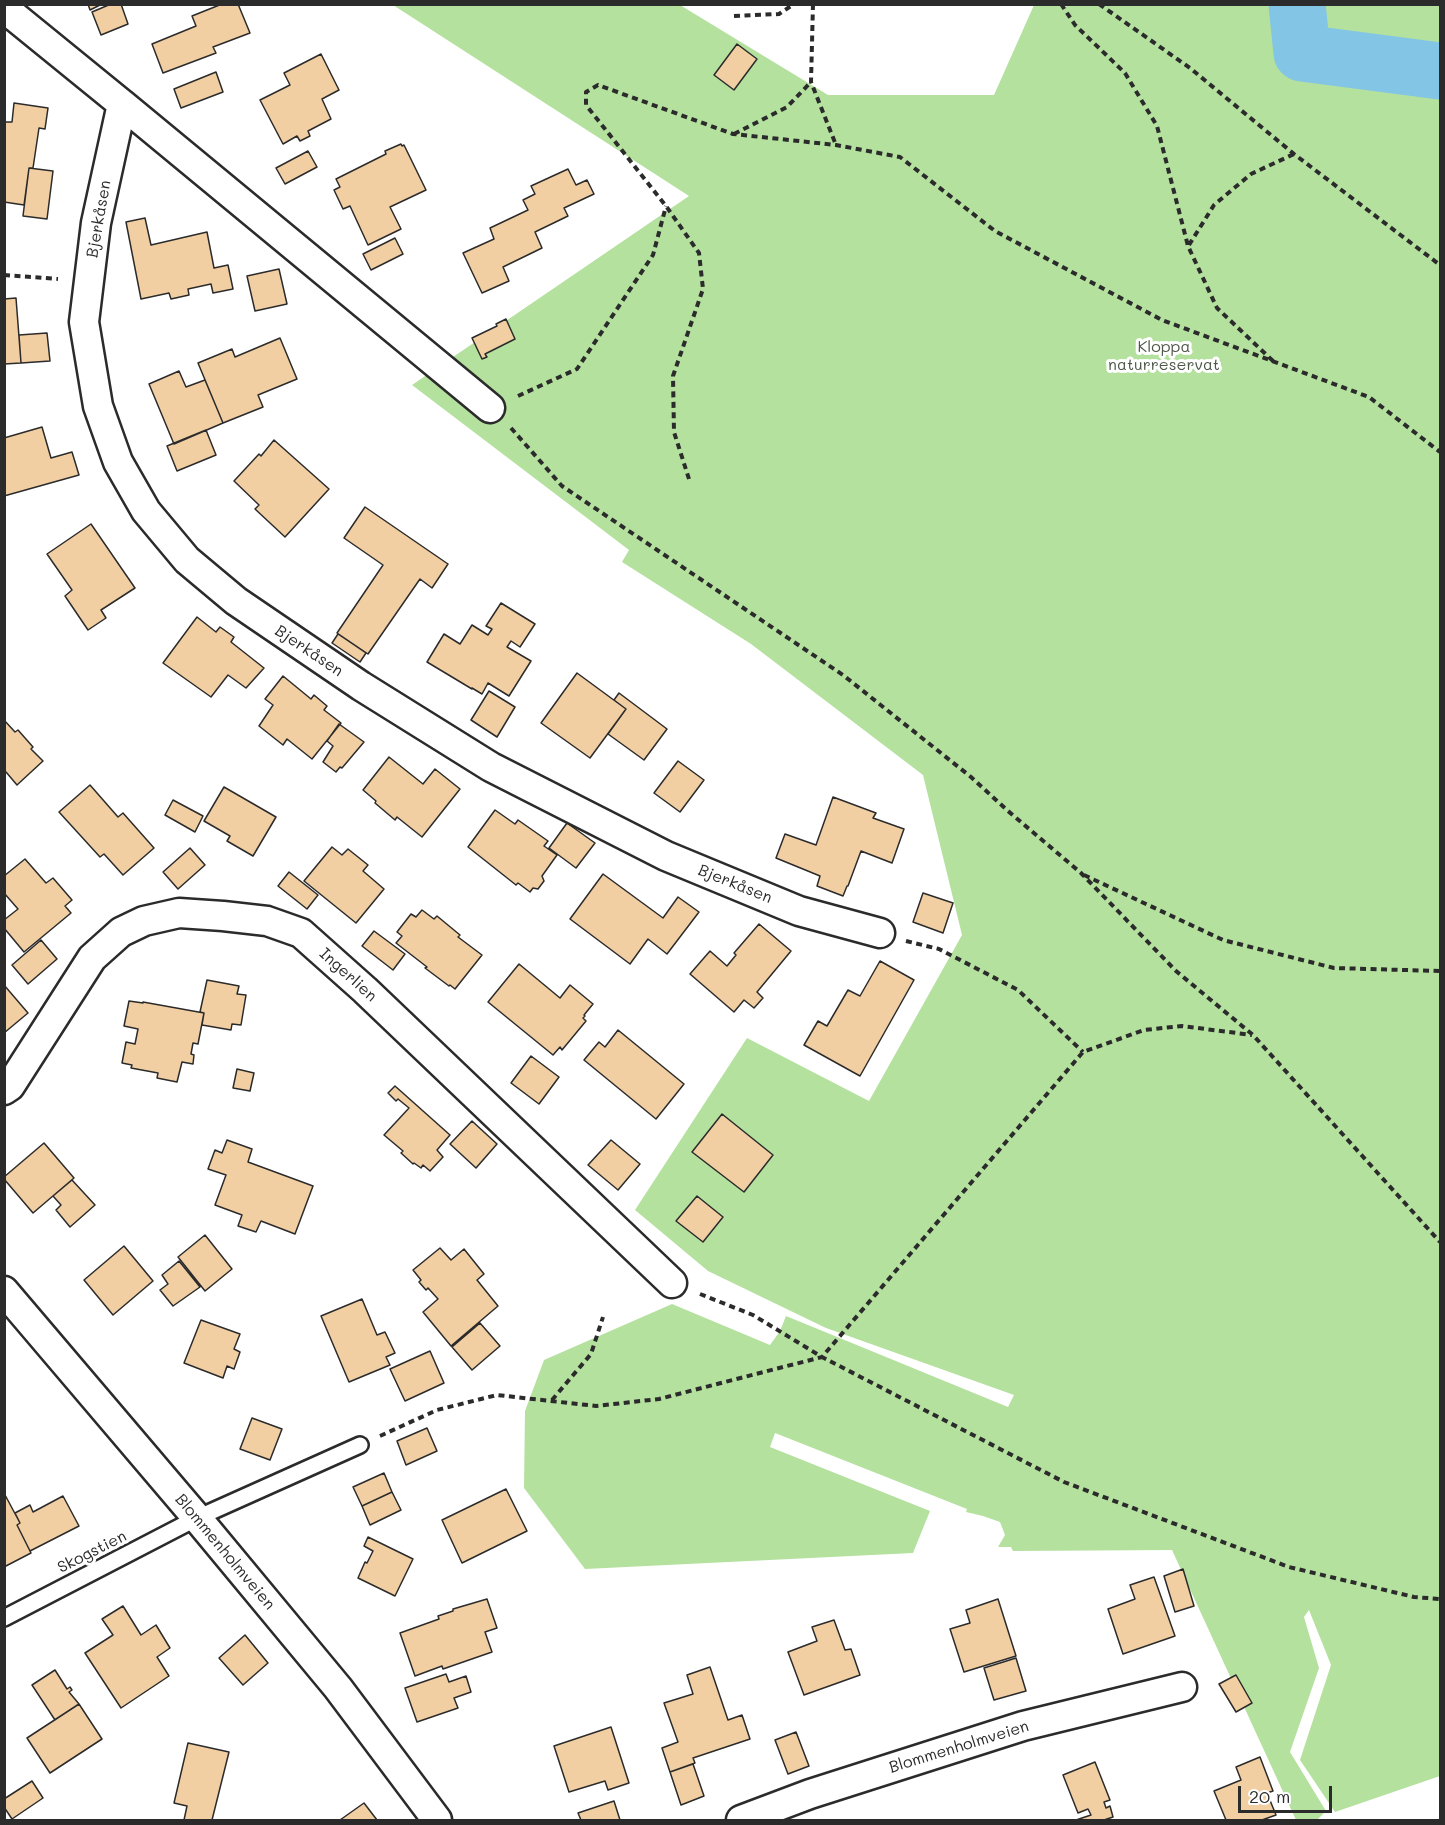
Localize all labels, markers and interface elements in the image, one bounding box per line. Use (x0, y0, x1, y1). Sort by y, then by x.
street label: Bjerkåsen (83, 179, 115, 259)
park label: Kloppa naturreservat (1108, 337, 1220, 375)
street label: Bjerkåsen (271, 621, 347, 681)
street label: Bjerkåsen (695, 860, 775, 908)
street label: Ingerlien (315, 944, 381, 1006)
street label: Blommenholmveien (171, 1490, 279, 1614)
street label: Skogstien (54, 1526, 130, 1578)
street label: Blommenholmveien (887, 1717, 1031, 1777)
scale bar (1241, 1774, 1336, 1812)
text: 20 m (1249, 1784, 1290, 1808)

